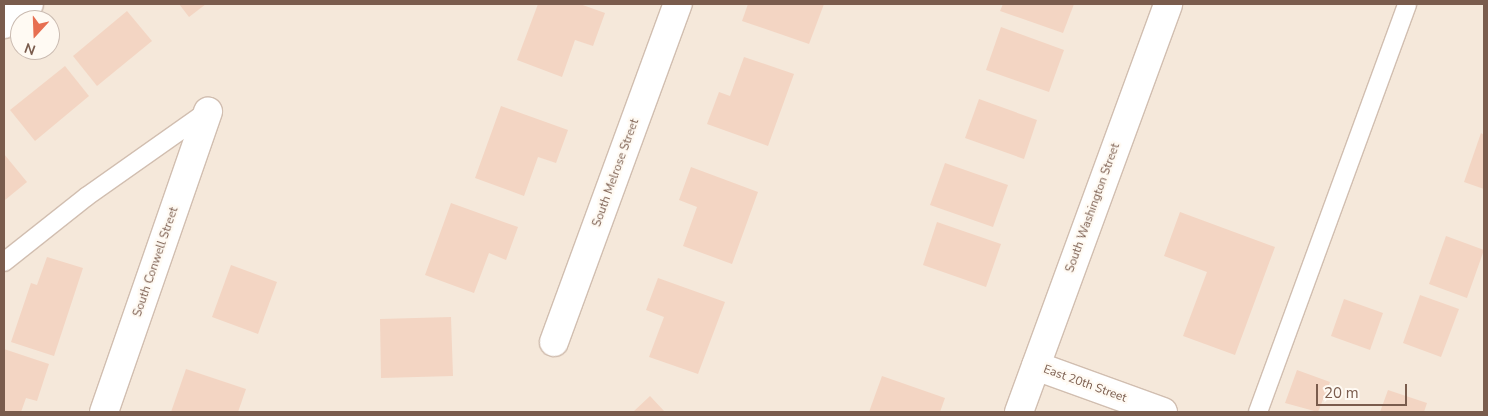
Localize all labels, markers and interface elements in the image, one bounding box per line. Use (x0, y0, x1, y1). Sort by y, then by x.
north arrow (10, 10, 60, 60)
text: N (22, 38, 38, 59)
street label: South Melrose Street (590, 117, 642, 229)
street label: South Washington Street (1063, 141, 1123, 275)
street label: South Conwell Street (130, 205, 182, 319)
street label: East 20th Street (1041, 362, 1129, 406)
scale bar (1318, 374, 1409, 406)
text: 20 m (1324, 383, 1359, 403)

